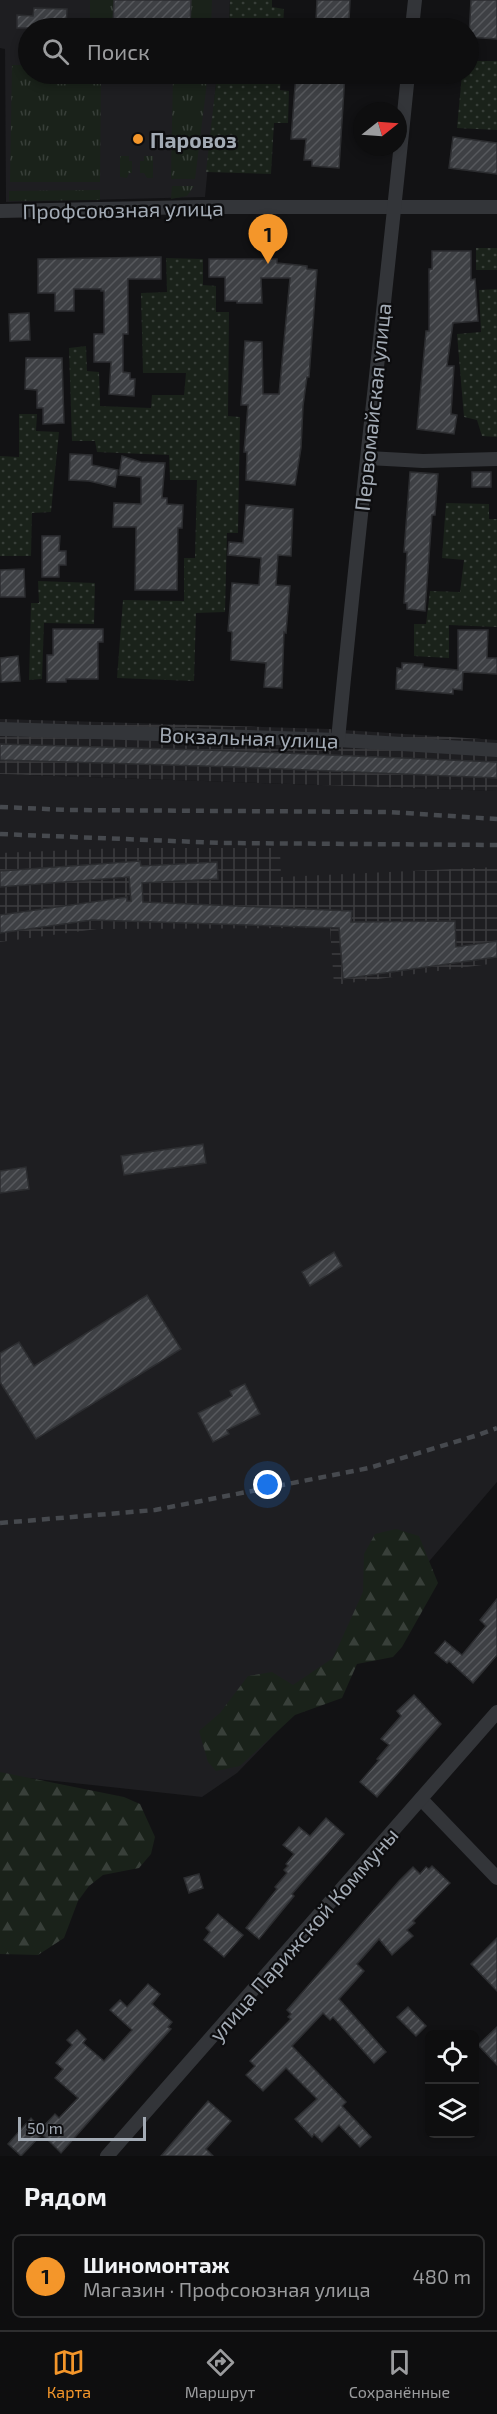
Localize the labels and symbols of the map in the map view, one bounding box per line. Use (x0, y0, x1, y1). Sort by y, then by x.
north arrow (353, 102, 407, 156)
place label: Паровоз (150, 127, 237, 152)
marker: Паровоз (131, 132, 145, 146)
street label: Профсоюзная улица (22, 195, 224, 224)
pin: 1 (248, 214, 288, 264)
street label: Первомайская улица (349, 302, 396, 512)
street label: Вокзальная улица (159, 721, 339, 754)
your location (253, 1470, 282, 1499)
street label: улица Парижской Коммуны (203, 1822, 403, 2047)
scale bar (18, 2114, 146, 2142)

